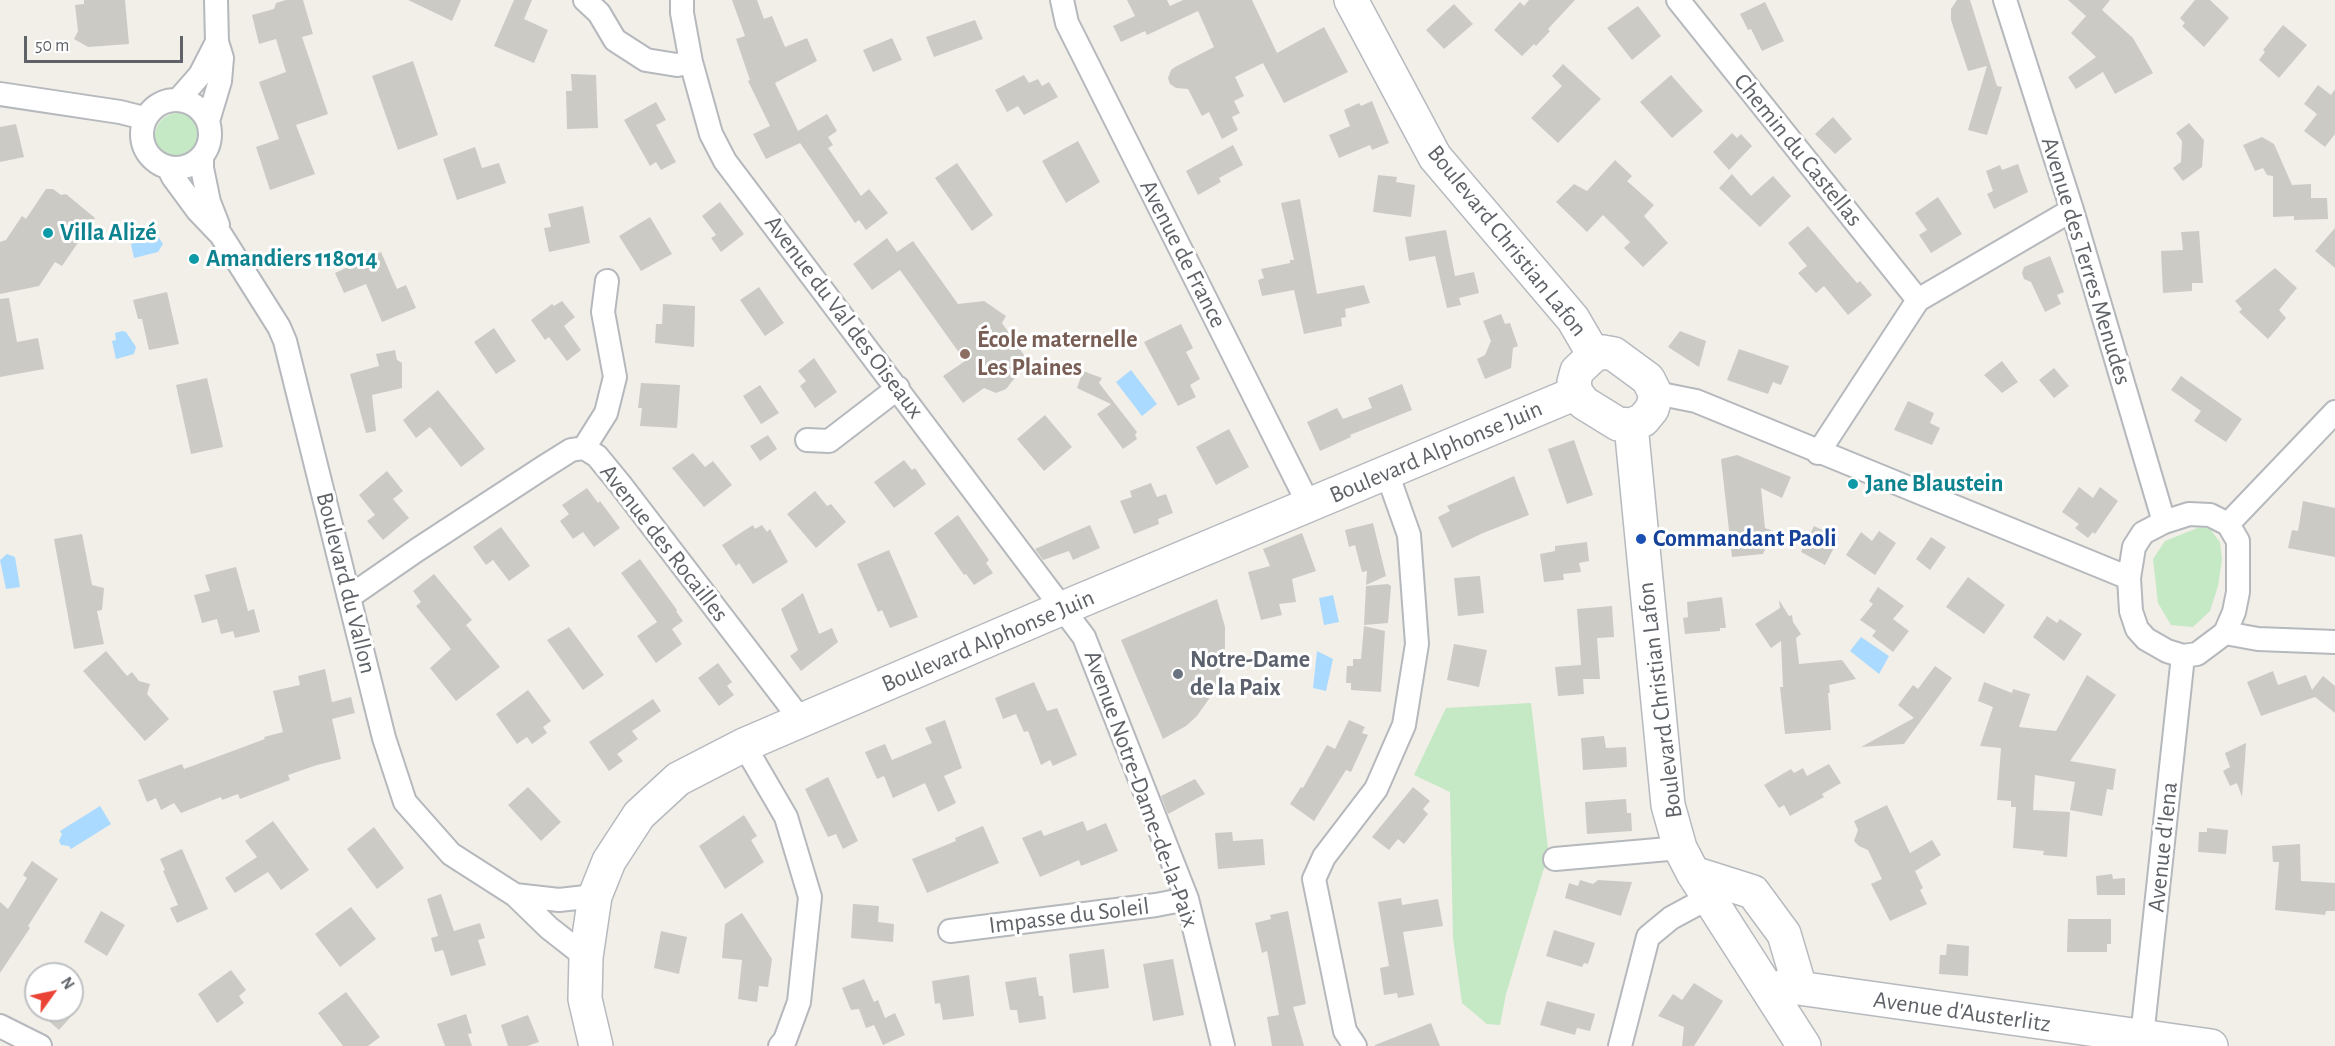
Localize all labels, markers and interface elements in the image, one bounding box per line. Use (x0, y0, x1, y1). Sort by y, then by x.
scale bar (27, 24, 186, 62)
text: 50 m (35, 37, 69, 55)
street label: Chemin du Castellas (1727, 68, 1869, 232)
street label: Avenue des Terres Menudes (2035, 134, 2137, 388)
street label: Boulevard Christian Lafon (1421, 140, 1593, 342)
street label: Avenue de France (1133, 175, 1233, 333)
street label: Avenue du Val des Oiseaux (758, 210, 930, 424)
place label: Villa Alizé (60, 219, 157, 247)
marker: Villa Alizé (41, 226, 55, 240)
place label: Amandiers 118014 (206, 245, 377, 273)
marker: Amandiers 118014 (187, 252, 201, 266)
place label: École maternelle Les Plaines (977, 326, 1138, 382)
marker: École maternelle Les Plaines (958, 347, 972, 361)
street label: Boulevard Alphonse Juin (1325, 394, 1547, 510)
street label: Avenue des Rocailles (593, 458, 735, 628)
place label: Jane Blaustein (1865, 470, 2003, 498)
marker: Jane Blaustein (1846, 477, 1860, 491)
street label: Boulevard du Vallon (310, 489, 382, 677)
place label: Commandant Paoli (1653, 525, 1837, 553)
marker: Commandant Paoli (1634, 532, 1648, 546)
street label: Boulevard Christian Lafon (1631, 580, 1689, 820)
street label: Boulevard Alphonse Juin (877, 583, 1099, 699)
place label: Notre-Dame de la Paix (1190, 646, 1310, 702)
street label: Avenue Notre-Dame-de-la-Paix (1077, 647, 1205, 931)
marker: Notre-Dame de la Paix (1171, 667, 1185, 681)
street label: Avenue d'Iena (2142, 780, 2184, 914)
street label: Impasse du Soleil (987, 892, 1151, 940)
north arrow (24, 962, 84, 1022)
text: N (58, 974, 77, 992)
street label: Avenue d'Austerlitz (1871, 985, 2053, 1039)

